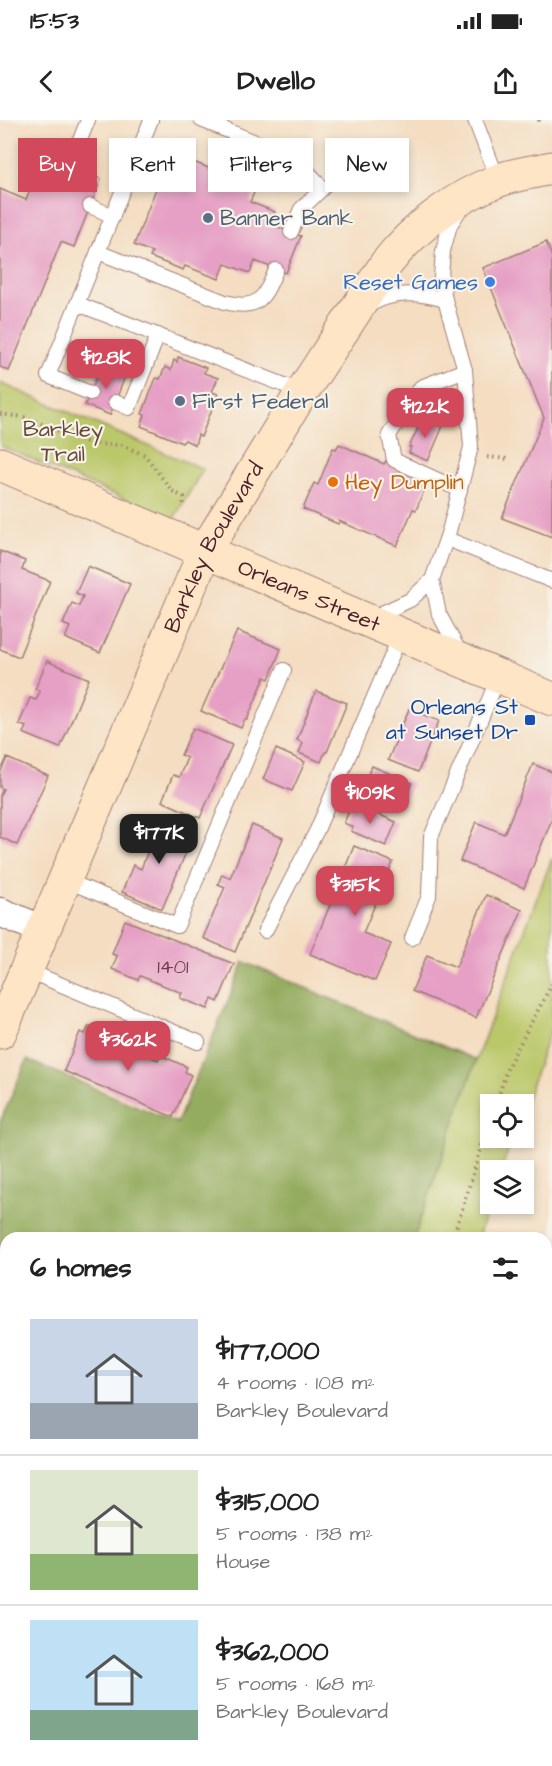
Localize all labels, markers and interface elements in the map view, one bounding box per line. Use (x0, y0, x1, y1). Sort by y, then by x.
text: 15:53 (30, 6, 79, 37)
text: Dwello (237, 62, 315, 100)
icon: back (30, 65, 63, 98)
icon: share (489, 65, 522, 98)
chip: Buy (18, 138, 97, 192)
chip: Rent (109, 138, 196, 192)
chip: Filters (208, 138, 313, 192)
chip: New (325, 138, 409, 192)
place label: Banner Bank (220, 203, 354, 234)
marker: Banner Bank (201, 211, 215, 225)
place label: Reset Games (343, 267, 478, 298)
marker: Reset Games (483, 275, 497, 289)
pin: $128K (64, 339, 148, 390)
text: $128K (81, 344, 131, 372)
place label: First Federal (192, 386, 329, 417)
pin: $122K (383, 388, 467, 439)
text: $122K (401, 393, 449, 421)
marker: First Federal (173, 394, 187, 408)
park label: Barkley Trail (23, 414, 103, 470)
street label: Barkley Boulevard (156, 456, 271, 638)
place label: Hey Dumplin (345, 467, 464, 499)
marker: Hey Dumplin (326, 475, 340, 489)
street label: Orleans Street (233, 552, 385, 640)
place label: Orleans St at Sunset Dr (386, 692, 518, 748)
marker: Orleans St at Sunset Dr (523, 713, 537, 727)
pin: $109K (328, 774, 412, 825)
text: $109K (345, 779, 395, 807)
pin: $177K (117, 814, 201, 865)
text: $177K (134, 819, 184, 847)
pin: $315K (313, 866, 397, 917)
text: $315K (330, 871, 380, 899)
house number: 1401 (157, 953, 189, 981)
pin: $362K (86, 1021, 170, 1072)
text: $362K (99, 1026, 157, 1054)
map controls (480, 1094, 534, 1214)
button: locate (480, 1094, 534, 1148)
button: layers (480, 1160, 534, 1214)
text: 6 homes (30, 1250, 132, 1286)
icon: filters (489, 1252, 522, 1285)
text: $177,000 (216, 1333, 320, 1369)
icon: home (78, 1343, 150, 1415)
text: 4 rooms · 108 m² (216, 1369, 375, 1397)
text: Barkley Boulevard (216, 1397, 388, 1425)
text: $315,000 (216, 1484, 319, 1520)
icon: home (78, 1494, 150, 1566)
text: 5 rooms · 138 m² (216, 1520, 373, 1548)
text: House (216, 1548, 270, 1576)
text: $362,000 (216, 1634, 329, 1670)
icon: home (78, 1644, 150, 1716)
text: 5 rooms · 168 m² (216, 1670, 375, 1698)
text: Barkley Boulevard (216, 1698, 388, 1726)

